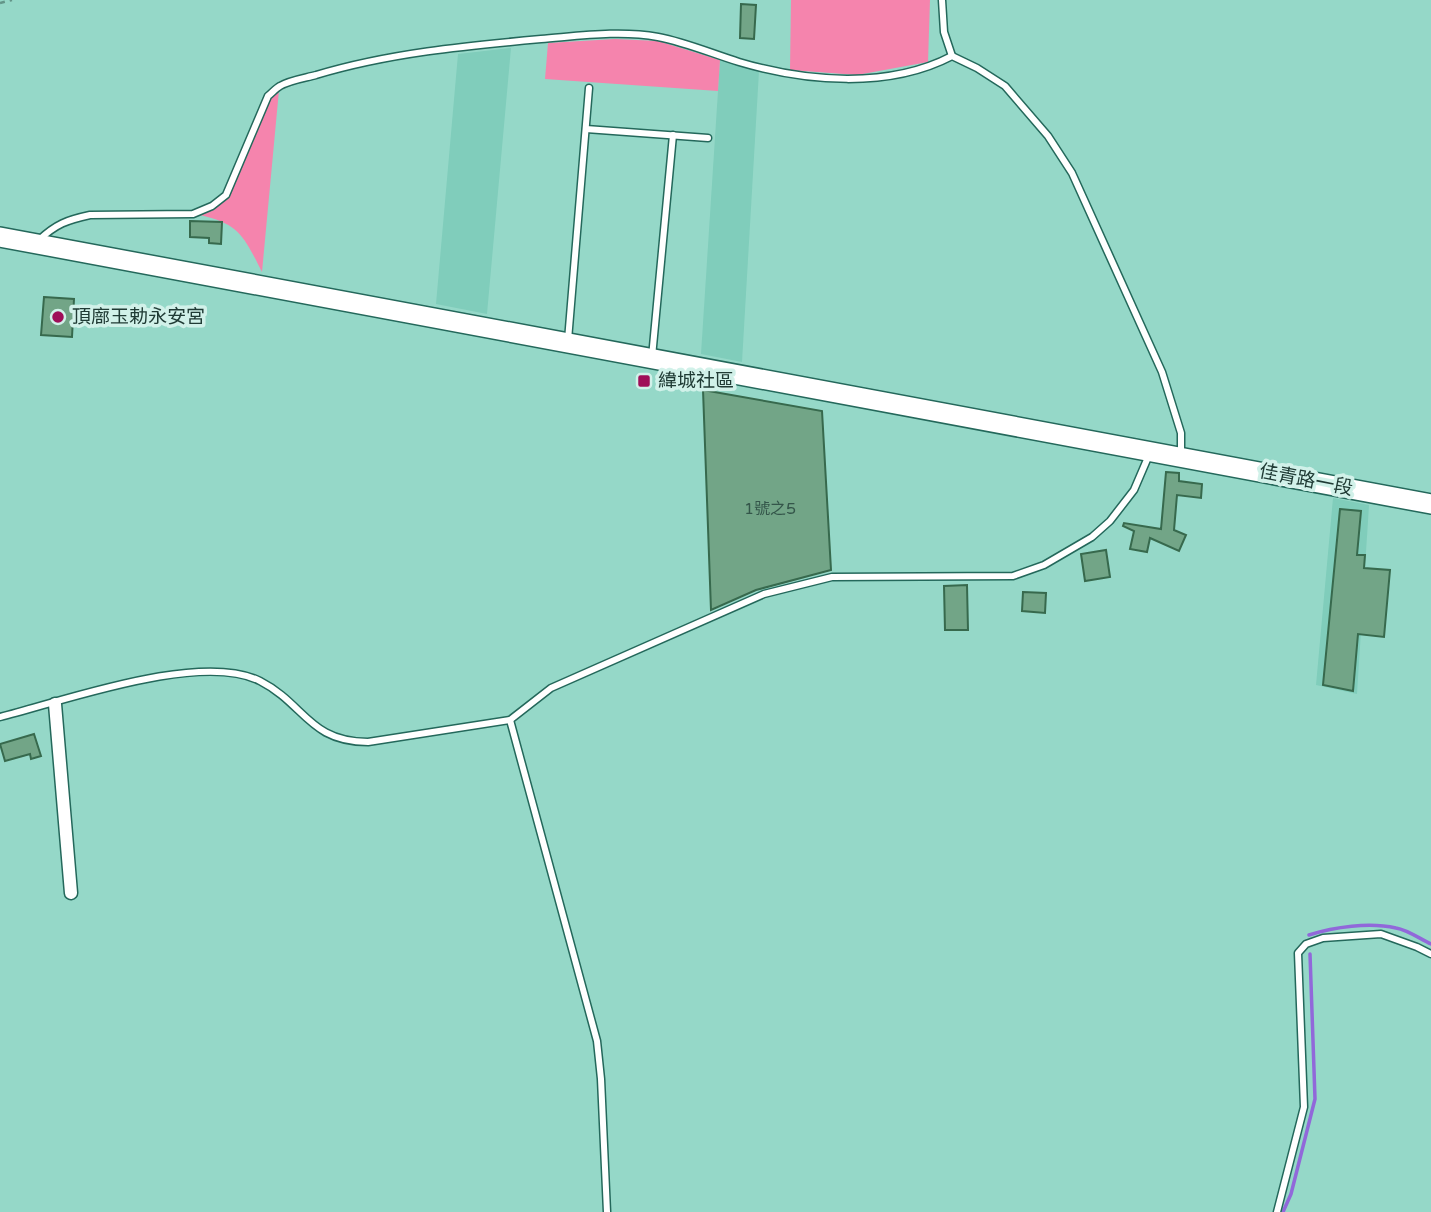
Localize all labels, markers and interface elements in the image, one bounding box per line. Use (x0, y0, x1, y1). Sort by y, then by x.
place label: 頂廍玉勅永安宮 (72, 306, 205, 328)
marker: 頂廍玉勅永安宮 (50, 309, 66, 325)
place label: 緯城社區 (658, 370, 734, 392)
marker: 緯城社區 (636, 373, 652, 389)
street label: 佳青路一段 (1257, 460, 1355, 500)
house number: 1號之5 (744, 499, 796, 519)

